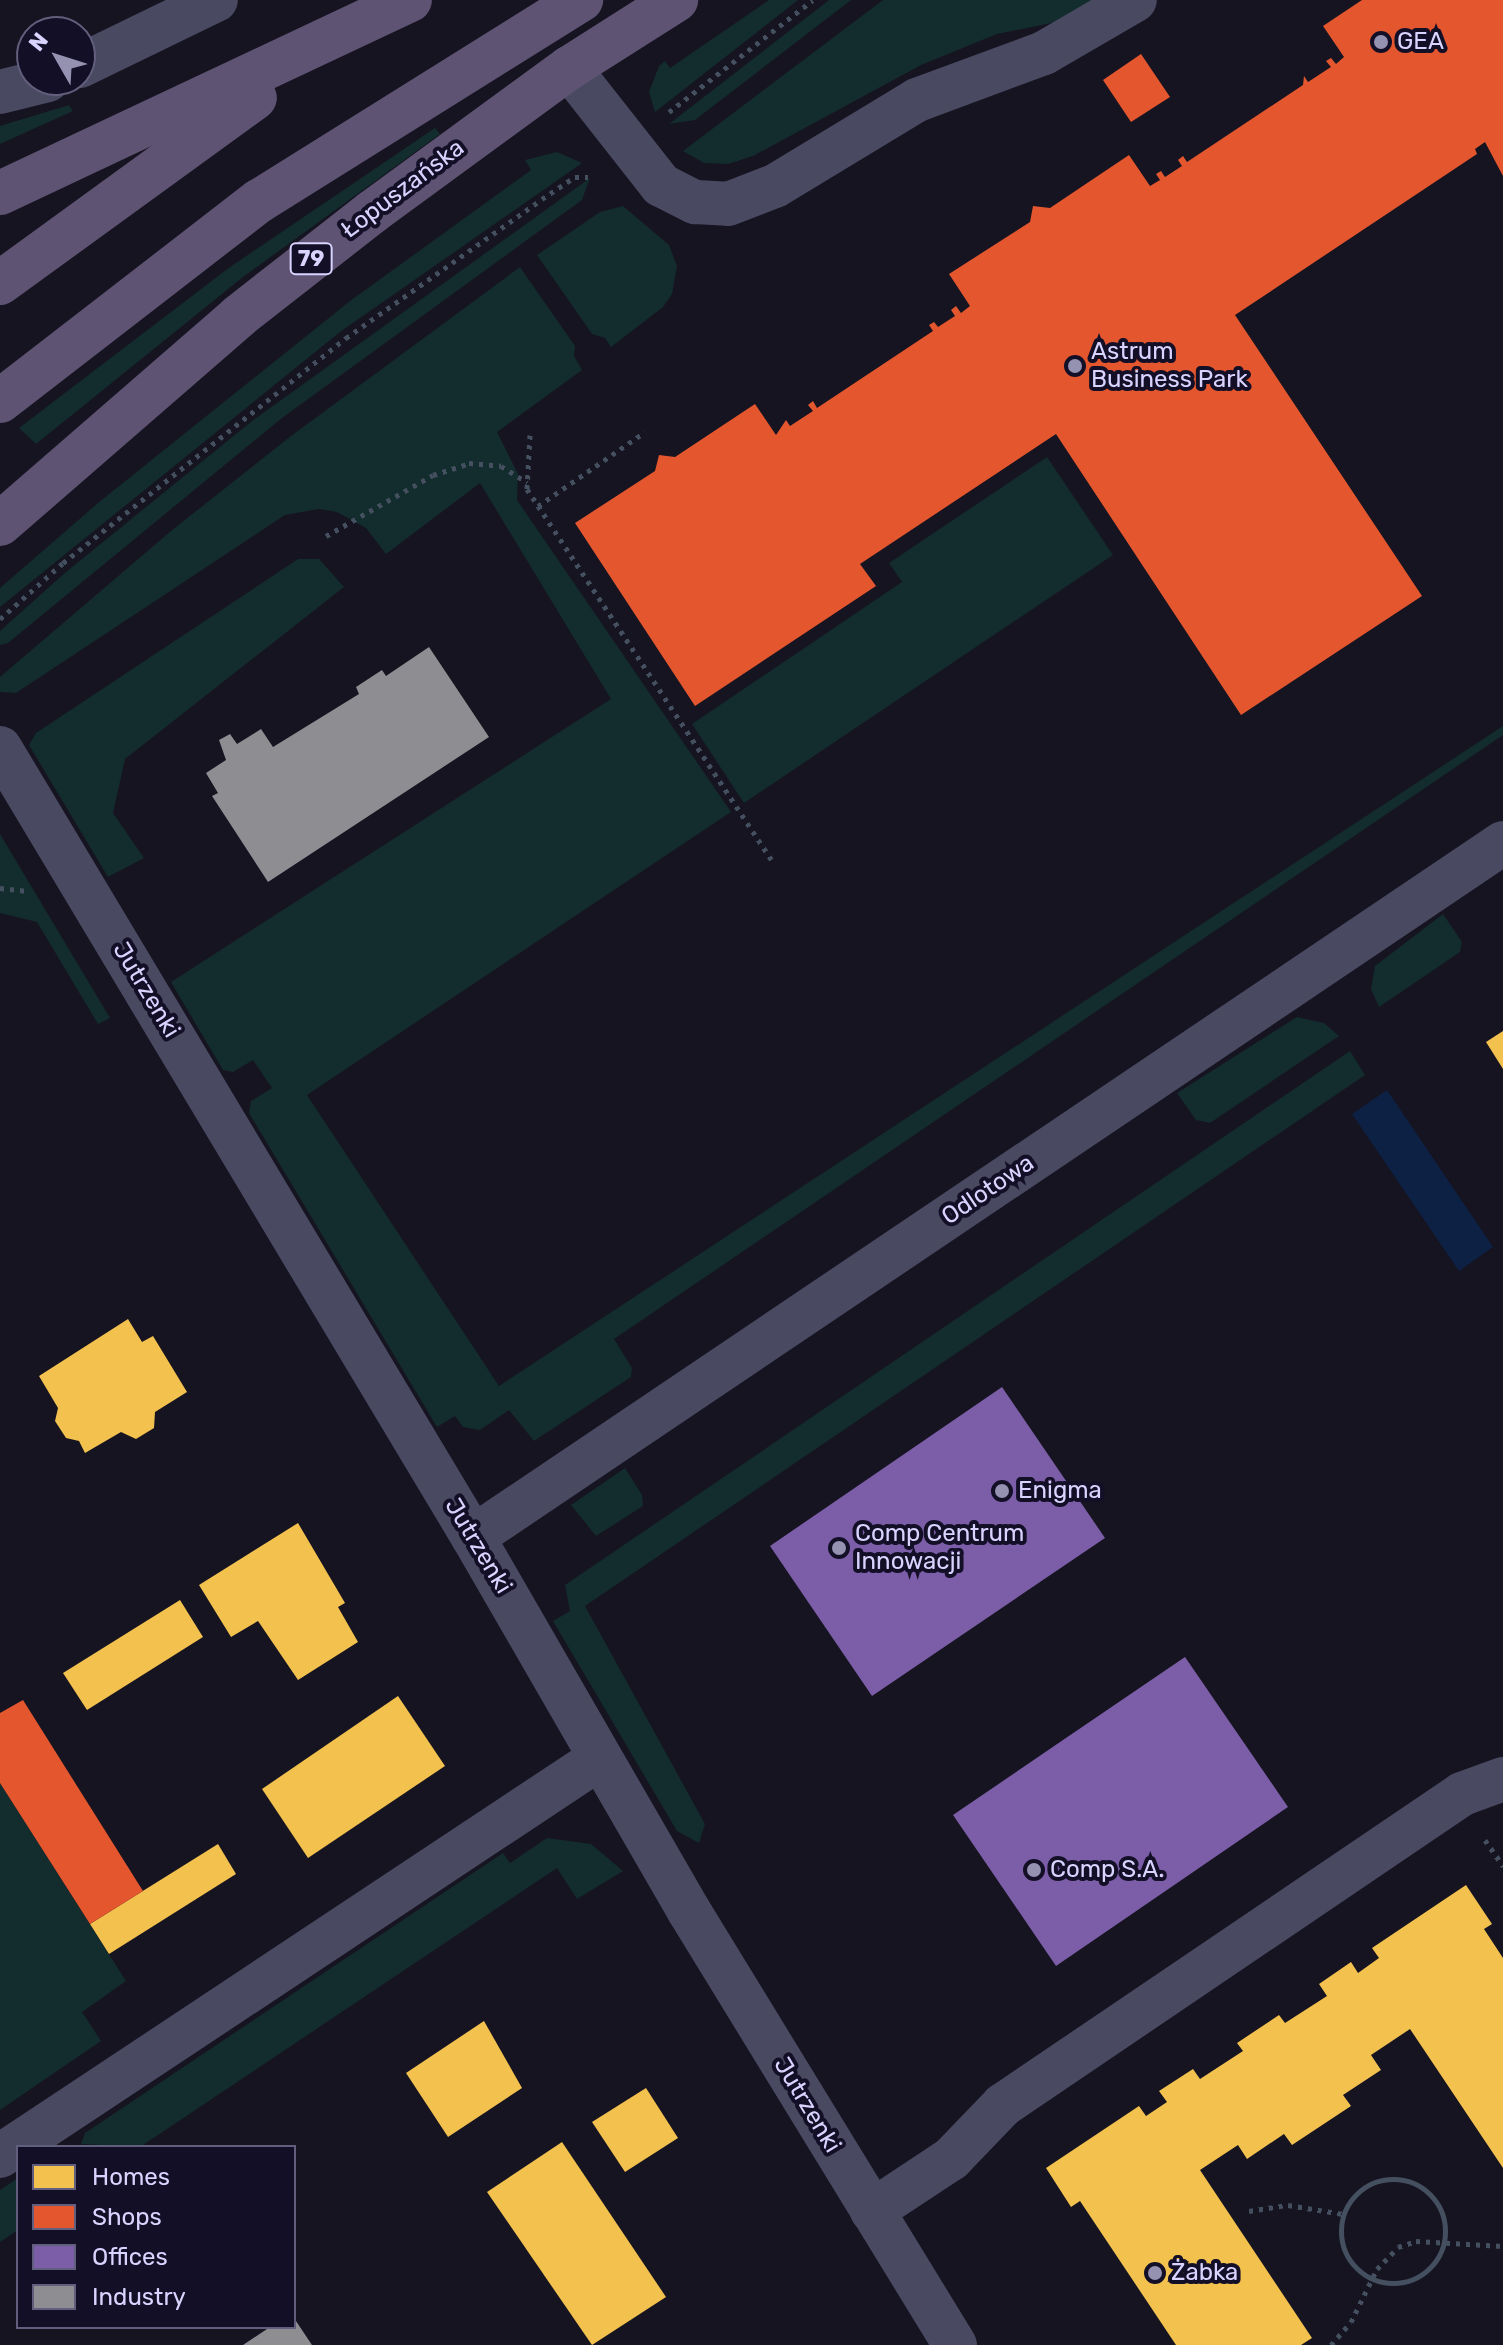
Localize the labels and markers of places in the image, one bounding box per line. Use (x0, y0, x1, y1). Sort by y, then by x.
place label: GEA (1397, 28, 1444, 56)
marker: GEA (1372, 33, 1390, 51)
place label: Astrum Business Park (1091, 338, 1248, 394)
marker: Astrum Business Park (1066, 357, 1084, 375)
place label: Enigma (1018, 1477, 1102, 1505)
marker: Enigma (993, 1482, 1011, 1500)
place label: Comp Centrum Innowacji (855, 1520, 1024, 1576)
marker: Comp Centrum Innowacji (830, 1539, 848, 1557)
place label: Comp S.A. (1050, 1856, 1164, 1884)
marker: Comp S.A. (1025, 1861, 1043, 1879)
place label: Żabka (1171, 2259, 1238, 2287)
marker: Żabka (1146, 2264, 1164, 2282)

